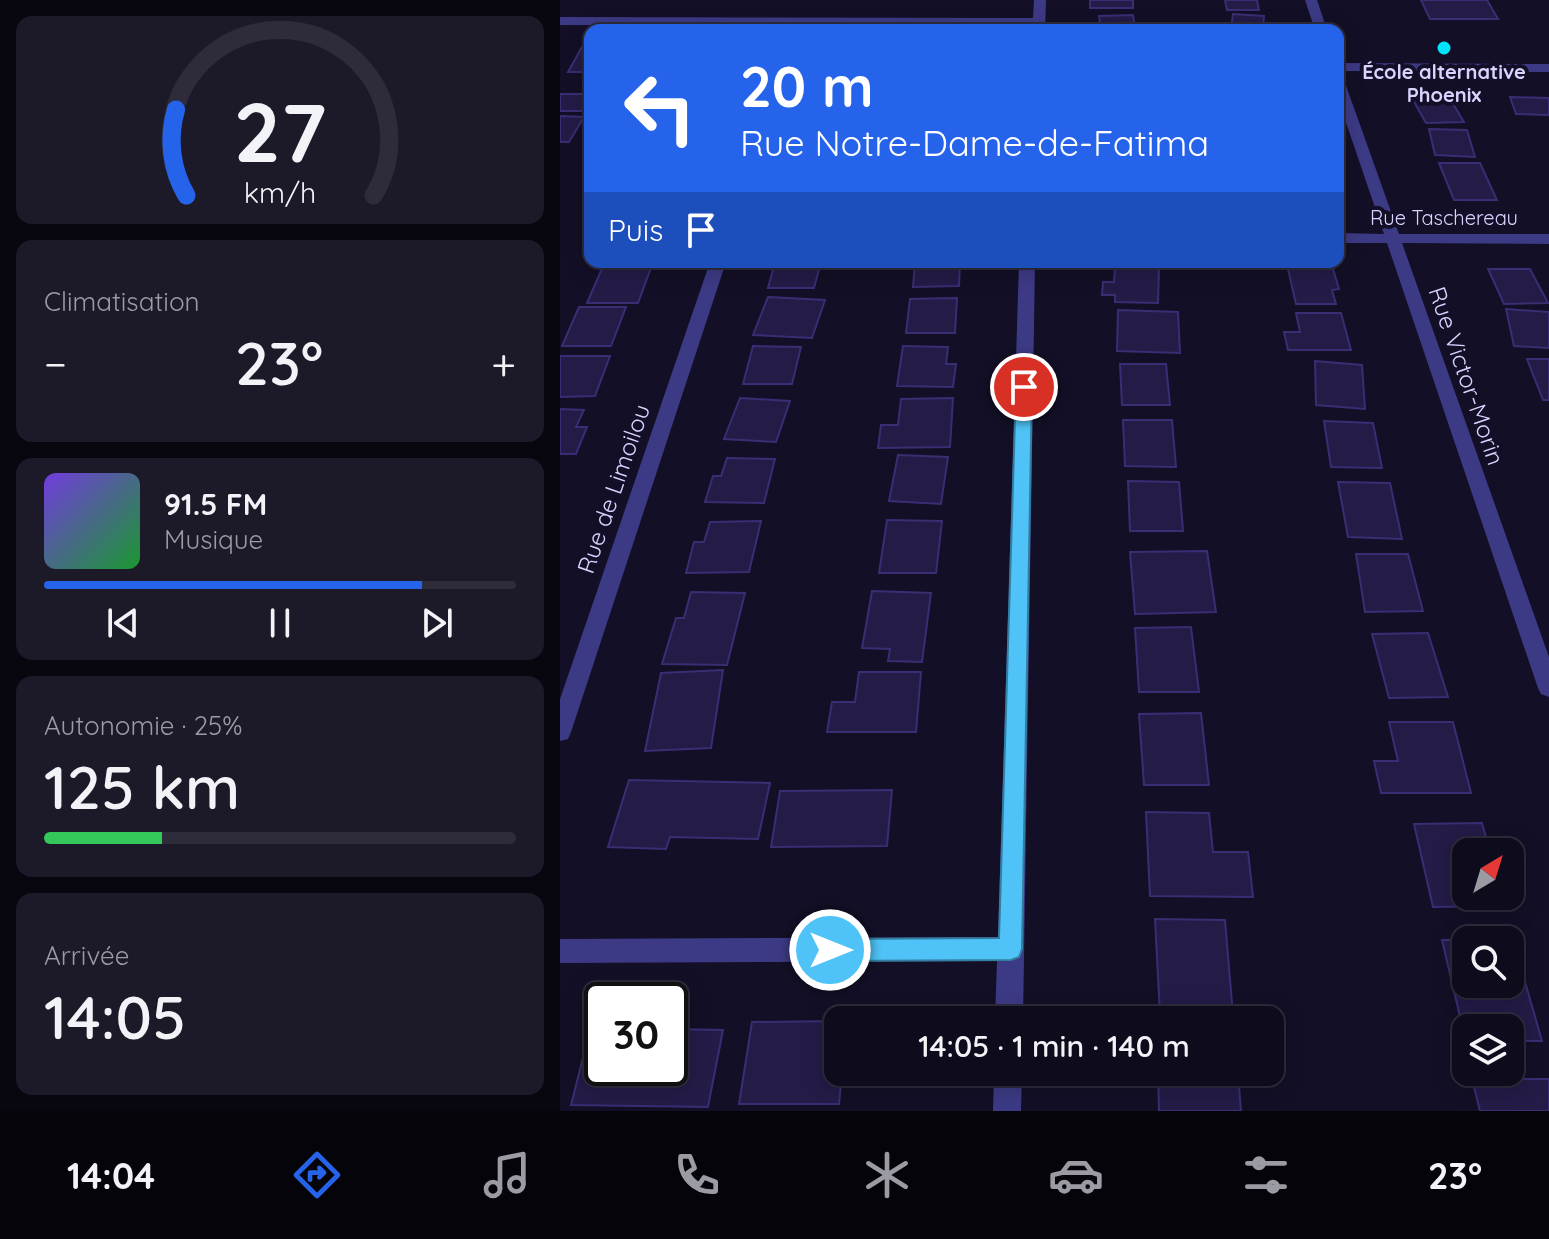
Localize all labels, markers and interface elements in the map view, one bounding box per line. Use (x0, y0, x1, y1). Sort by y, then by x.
marker: École alternative Phoenix (1435, 39, 1453, 57)
text: 20 m (740, 51, 874, 121)
icon: left (608, 56, 712, 160)
place label: École alternative Phoenix (1362, 59, 1526, 107)
text: 27 (233, 79, 327, 183)
text: Rue Notre-Dame-de-Fatima (740, 120, 1209, 165)
text: km/h (244, 174, 316, 210)
street label: Rue Taschereau (1370, 205, 1518, 230)
icon: arrive (679, 208, 723, 252)
text: Puis (608, 211, 663, 249)
street label: Rue Victor-Morin (1422, 282, 1512, 469)
text: Climatisation (44, 285, 200, 318)
text: 23° (235, 325, 323, 400)
text: − (44, 336, 67, 391)
text: + (491, 336, 516, 391)
pin (990, 353, 1058, 421)
icon: arrive (1002, 365, 1046, 409)
street label: Rue de Limoilou (570, 400, 656, 577)
text: 91.5 FM (164, 485, 267, 523)
text: Musique (164, 523, 263, 556)
icon: previous (101, 601, 145, 645)
icon: pause (258, 601, 302, 645)
icon: next (415, 601, 459, 645)
text: Autonomie · 25% (44, 709, 242, 742)
text: 125 km (44, 749, 240, 824)
north arrow (1452, 838, 1524, 910)
map controls (1452, 838, 1524, 1086)
position arrow (788, 908, 872, 992)
button: search (1452, 926, 1524, 998)
text: Arrivée (44, 939, 129, 972)
text: 14:05 (44, 979, 186, 1054)
speed limit sign: 30 (584, 982, 688, 1086)
button: layers (1452, 1014, 1524, 1086)
text: 14:05 · 1 min · 140 m (918, 1027, 1190, 1065)
icon: directions (289, 1147, 345, 1203)
icon: music (479, 1147, 535, 1203)
icon: phone (669, 1147, 725, 1203)
icon: climate (859, 1147, 915, 1203)
icon: car (1048, 1147, 1104, 1203)
icon: filters (1238, 1147, 1294, 1203)
text: 14:04 (67, 1153, 155, 1198)
text: 23° (1428, 1153, 1482, 1198)

